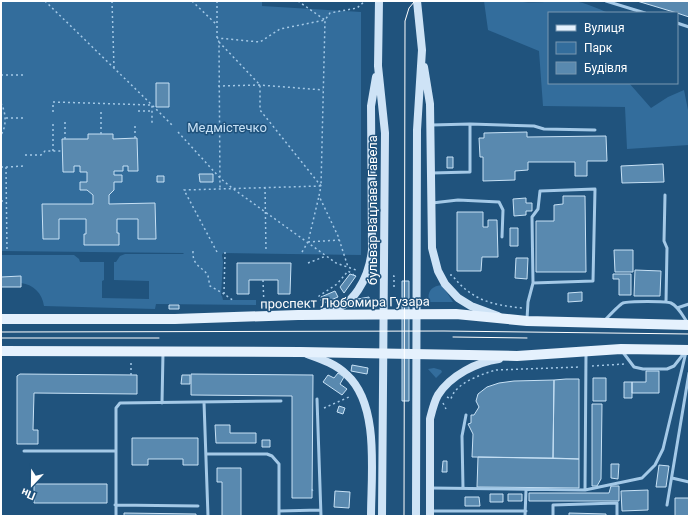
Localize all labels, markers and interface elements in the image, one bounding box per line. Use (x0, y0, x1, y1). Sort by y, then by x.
legend (548, 12, 678, 84)
text: Вулиця (584, 21, 625, 35)
text: Парк (584, 41, 613, 55)
text: Будівля (584, 61, 627, 75)
park label: Медмістечко (187, 120, 267, 135)
street label: бульвар Вацлава Гавела (365, 135, 380, 285)
street label: проспект Любомира Гузара (260, 294, 430, 311)
north arrow (12, 465, 52, 505)
text: Пн (20, 485, 37, 502)

